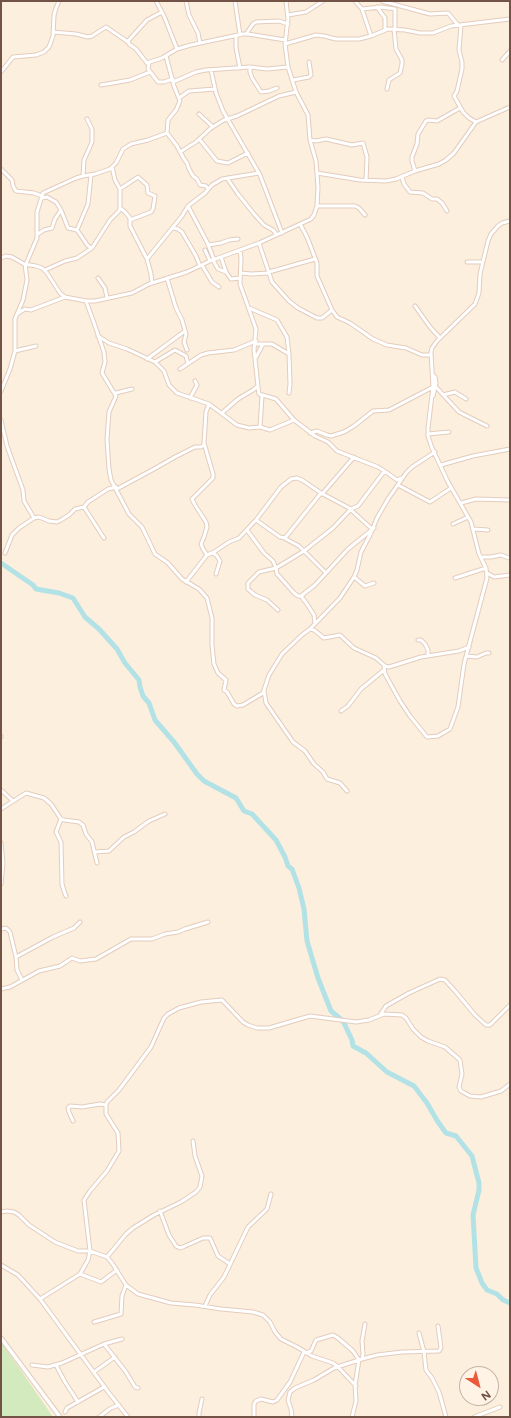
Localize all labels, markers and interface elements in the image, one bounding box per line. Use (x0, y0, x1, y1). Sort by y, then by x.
north arrow (459, 1366, 499, 1406)
text: N (479, 1388, 493, 1403)

